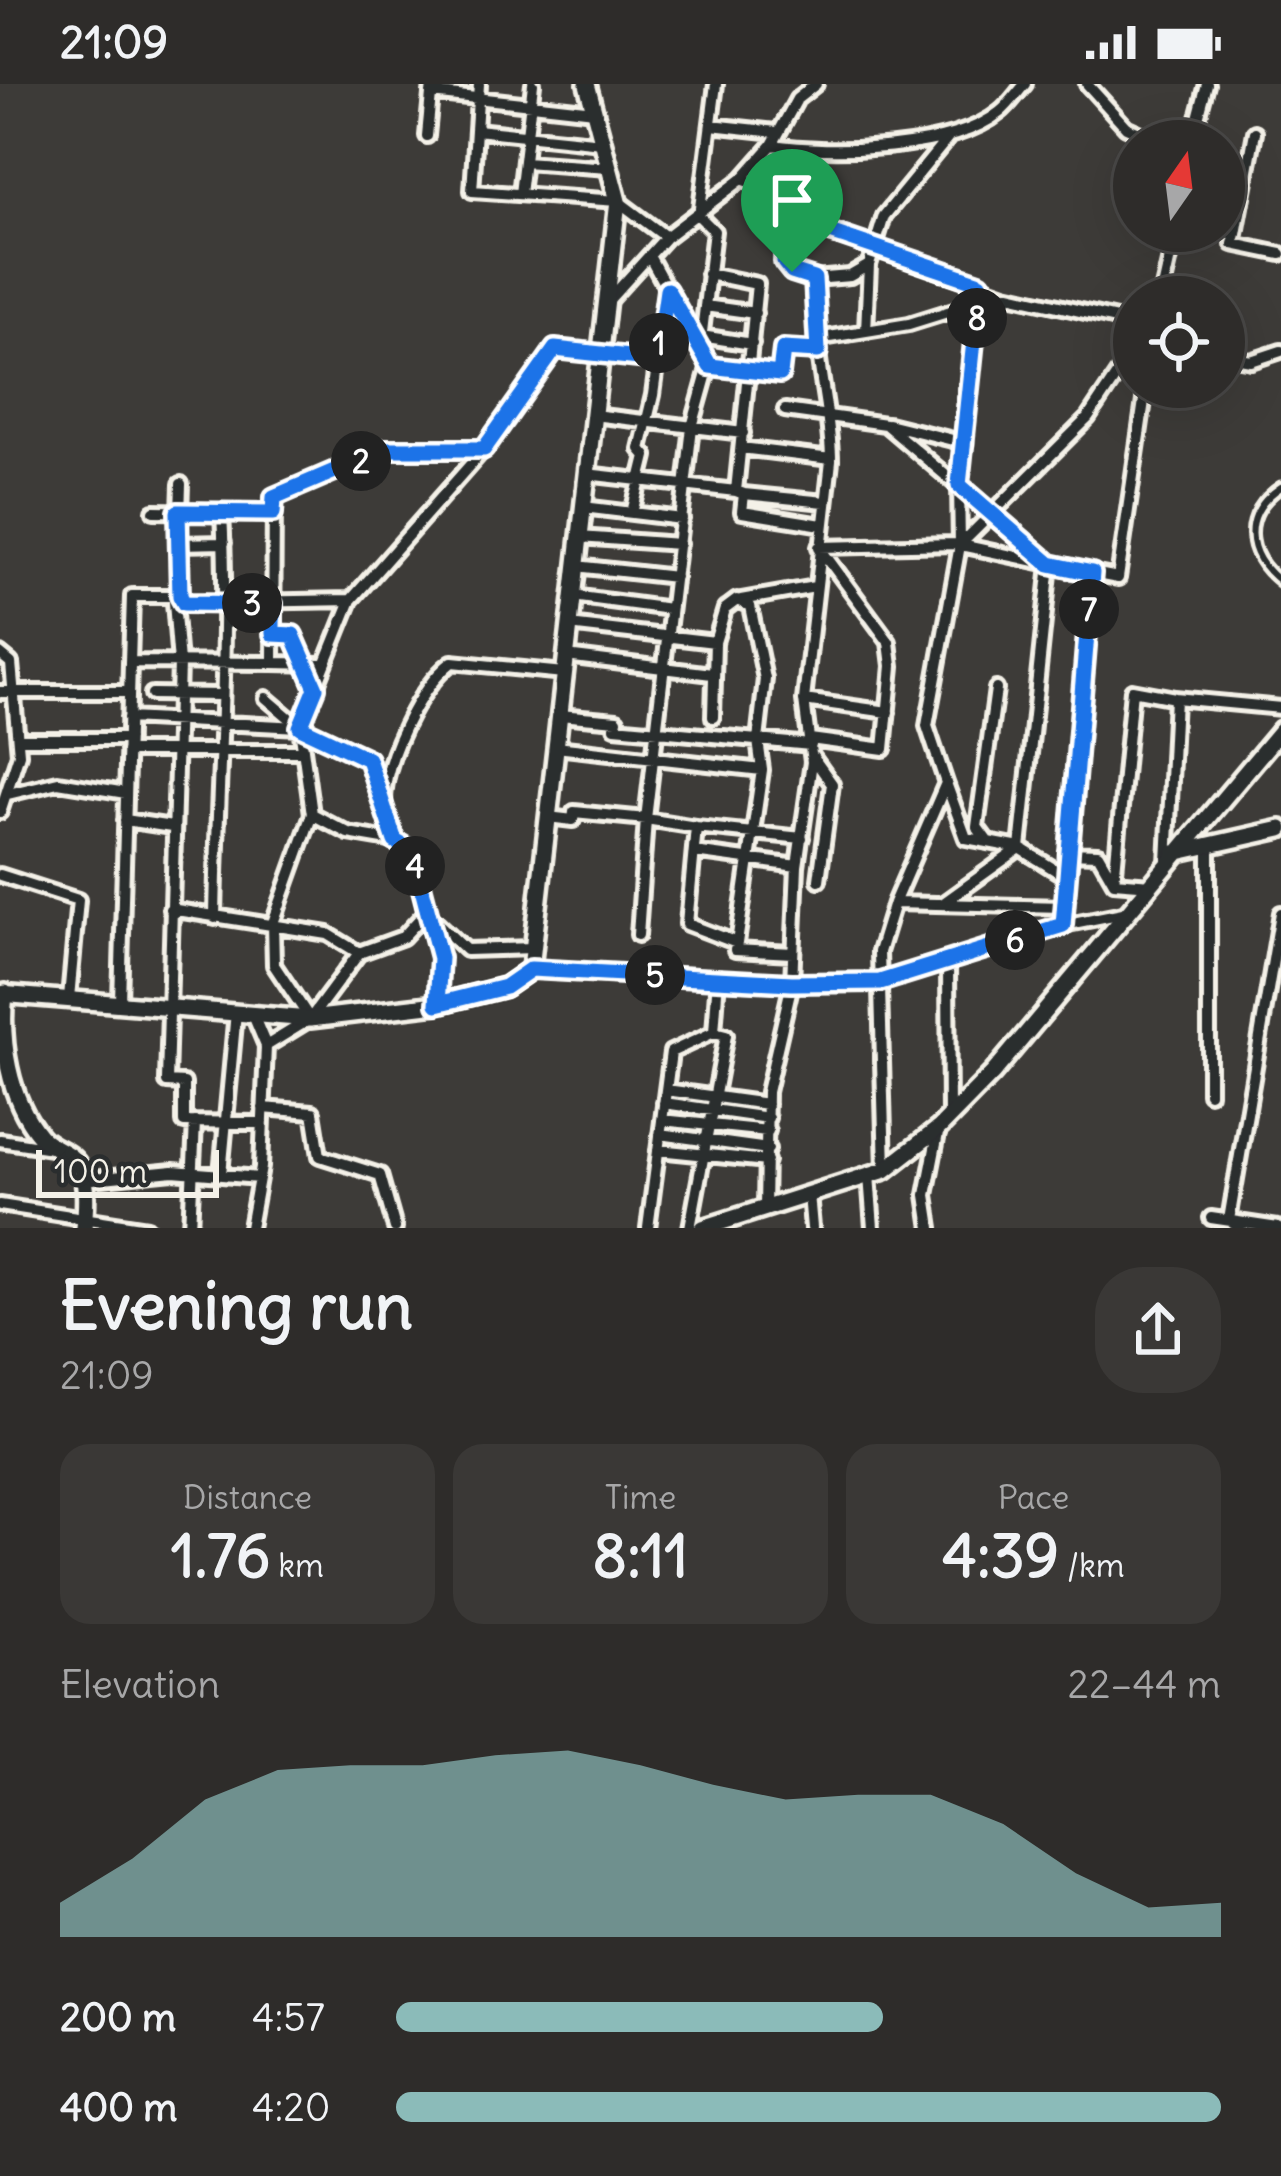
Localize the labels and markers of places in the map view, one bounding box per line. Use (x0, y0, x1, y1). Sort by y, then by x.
pin (741, 149, 843, 272)
pin: 8 (947, 288, 1007, 348)
pin: 1 (629, 313, 689, 373)
pin: 2 (331, 431, 391, 491)
pin: 3 (222, 573, 282, 633)
pin: 7 (1059, 579, 1119, 639)
pin: 4 (385, 836, 445, 896)
pin: 6 (985, 910, 1045, 970)
pin: 5 (625, 945, 685, 1005)

